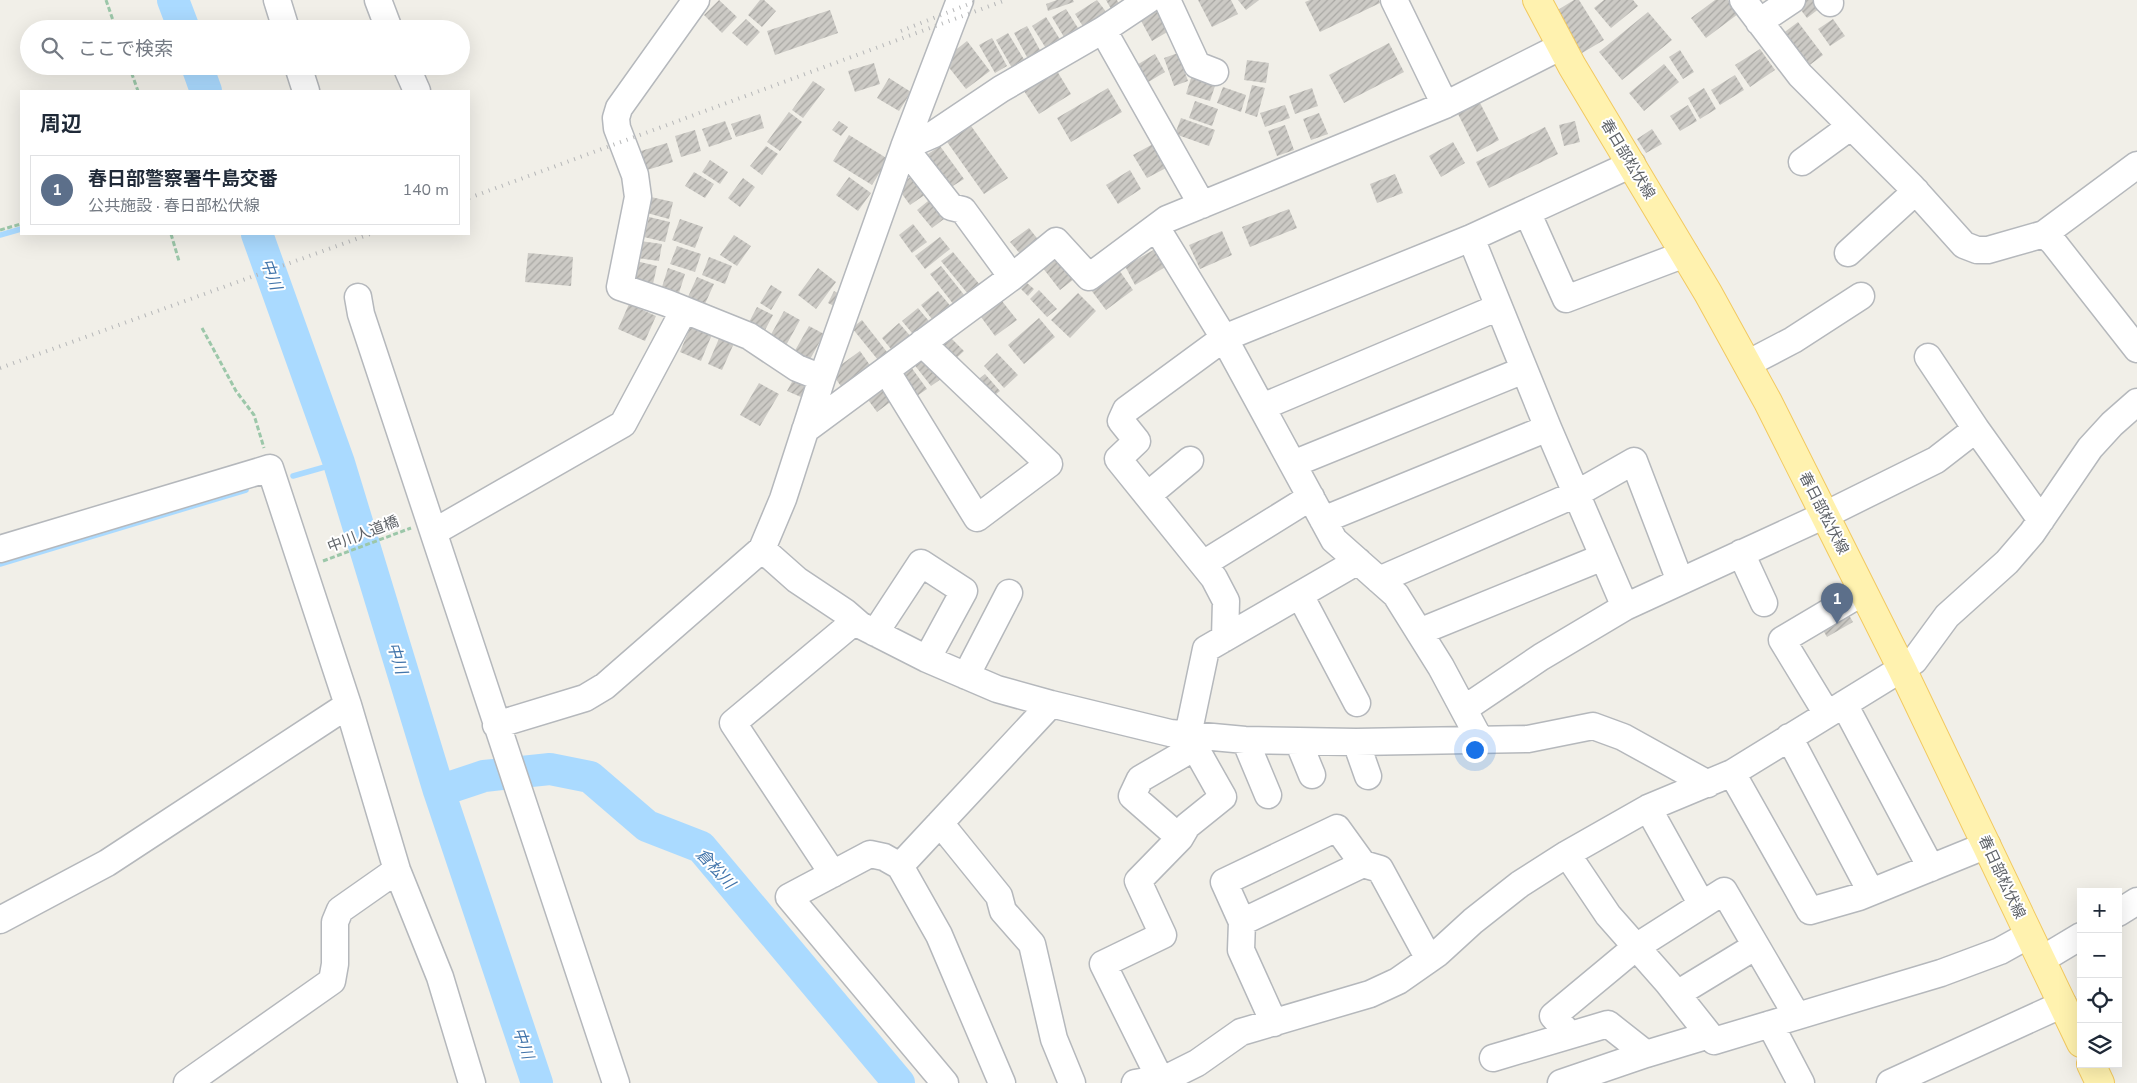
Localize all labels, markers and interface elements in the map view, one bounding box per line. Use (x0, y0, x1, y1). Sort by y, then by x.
search box (20, 20, 470, 75)
icon: search (38, 34, 66, 62)
text: ここで検索 (78, 36, 173, 62)
text: 周辺 (40, 110, 82, 138)
street label: 春日部松伏線 (1596, 115, 1660, 203)
text: 春日部警察署牛島交番 (88, 166, 278, 192)
text: 1 (52, 179, 62, 201)
text: 140 m (402, 179, 449, 201)
text: 公共施設 · 春日部松伏線 (88, 195, 260, 217)
water label: 中川 (255, 256, 288, 295)
street label: 春日部松伏線 (1795, 468, 1853, 558)
street label: 中川人道橋 (324, 511, 402, 557)
pin: 1 (1821, 583, 1853, 624)
water label: 中川 (382, 640, 413, 679)
your location (1462, 737, 1488, 763)
street label: 春日部松伏線 (1974, 832, 2030, 922)
water label: 倉松川 (691, 844, 741, 895)
map controls (2077, 888, 2122, 1068)
button: + (2077, 888, 2122, 933)
button: − (2077, 933, 2122, 978)
button: locate (2077, 978, 2122, 1023)
button: layers (2077, 1023, 2122, 1068)
water label: 中川 (507, 1025, 539, 1064)

